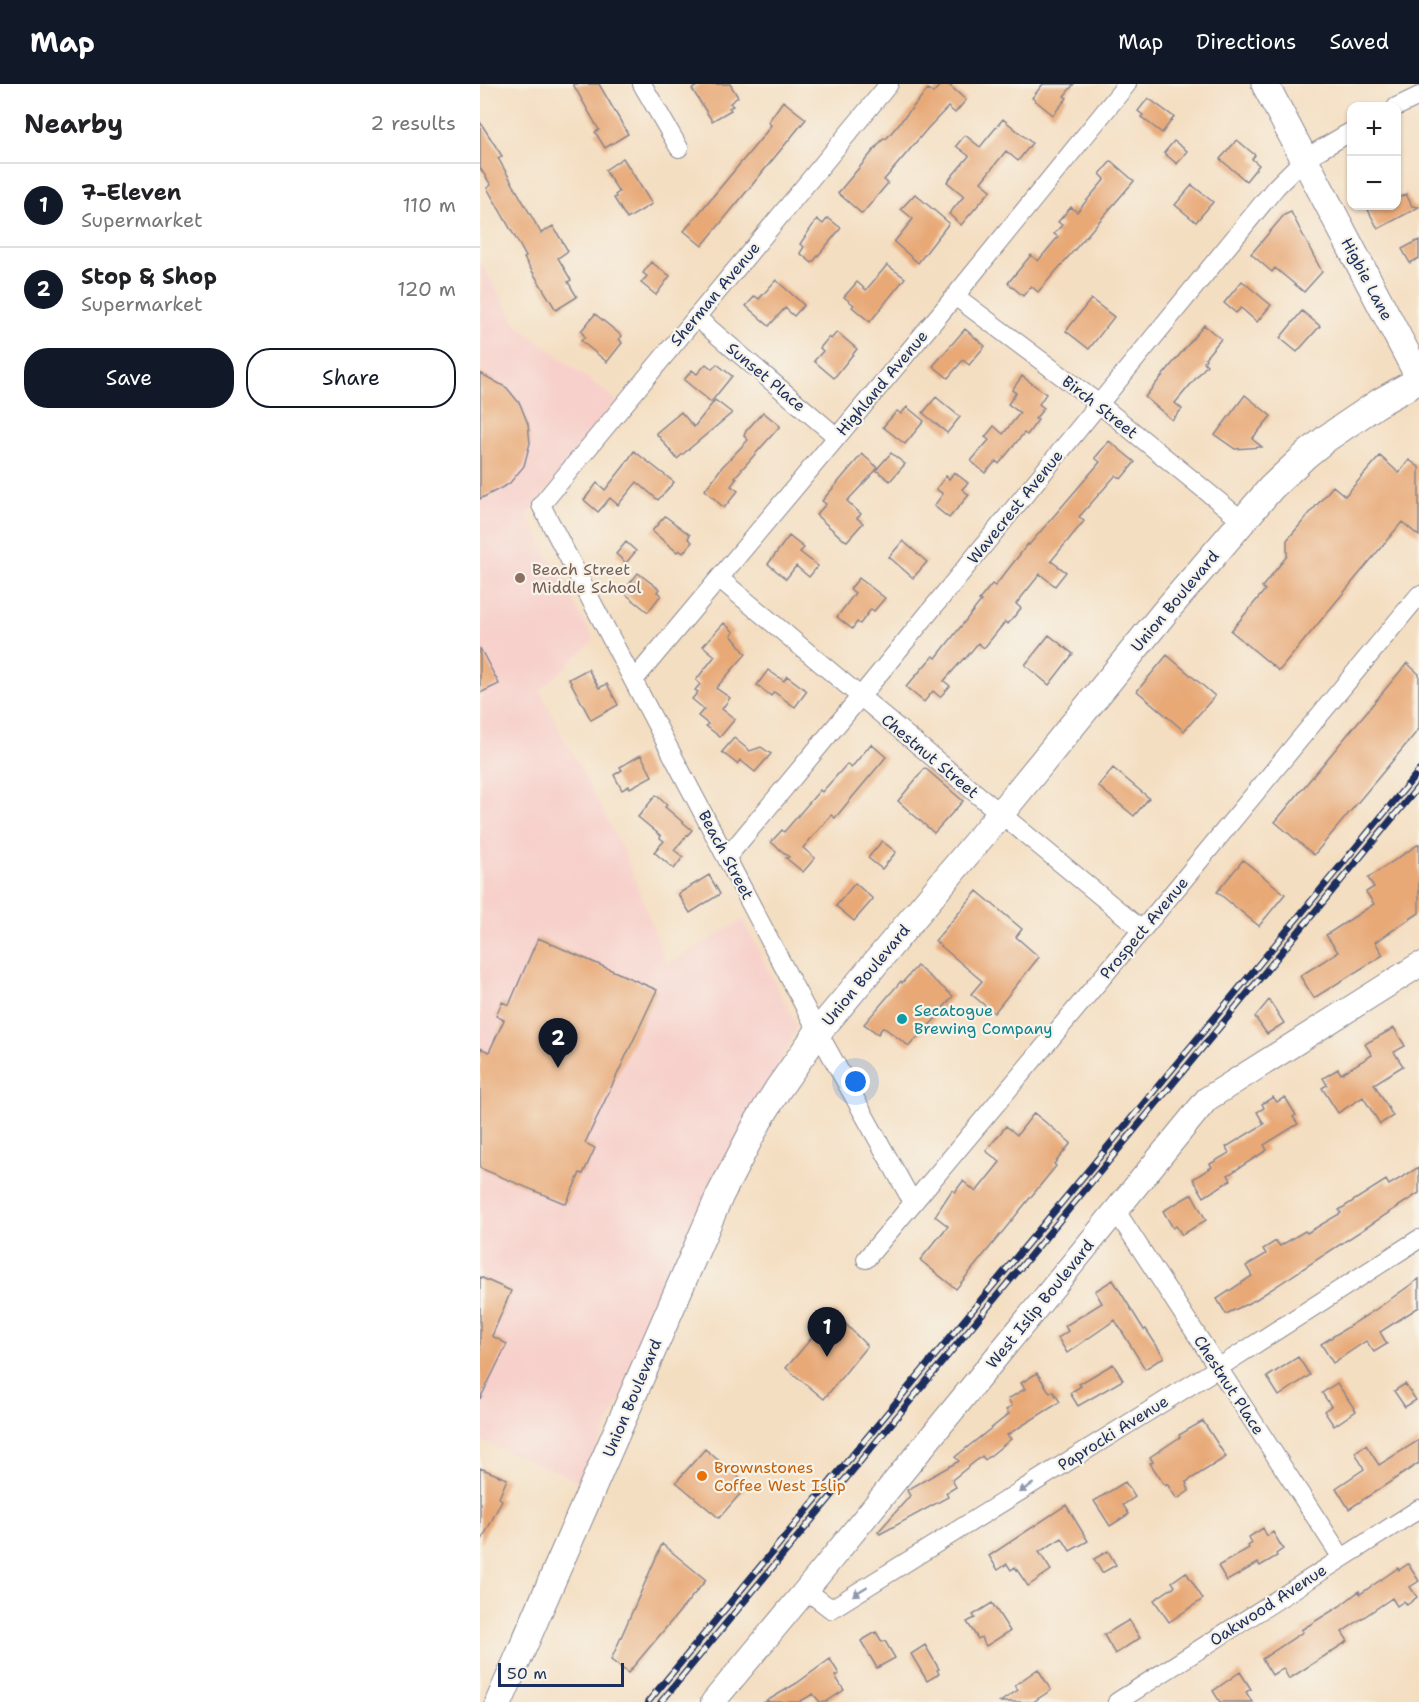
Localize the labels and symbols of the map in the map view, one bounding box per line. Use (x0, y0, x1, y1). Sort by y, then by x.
street label: Higbie Lane (1336, 234, 1398, 324)
street label: Sherman Avenue (665, 238, 765, 350)
street label: Highland Avenue (832, 326, 932, 440)
street label: Sunset Place (722, 338, 810, 416)
street label: Birch Street (1058, 371, 1142, 443)
street label: Wavecrest Avenue (962, 446, 1068, 568)
street label: Union Boulevard (1126, 546, 1224, 656)
place label: Beach Street Middle School (532, 559, 642, 598)
marker: Beach Street Middle School (513, 571, 527, 585)
street label: Chestnut Street (877, 709, 983, 803)
street label: Beach Street (694, 807, 758, 903)
street label: Prospect Avenue (1095, 872, 1193, 984)
street label: Union Boulevard (817, 920, 915, 1030)
place label: Secatogue Brewing Company (914, 1000, 1053, 1039)
marker: Secatogue Brewing Company (895, 1012, 909, 1026)
pin: 2 (538, 1018, 578, 1068)
your location (841, 1067, 870, 1096)
street label: West Islip Boulevard (981, 1235, 1099, 1373)
pin: 1 (808, 1308, 846, 1357)
street label: Chestnut Place (1189, 1331, 1269, 1439)
street label: Union Boulevard (598, 1336, 666, 1460)
street label: Paprocki Avenue (1054, 1391, 1172, 1475)
place label: Brownstones Coffee West Islip (714, 1457, 846, 1496)
marker: Brownstones Coffee West Islip (695, 1469, 709, 1483)
one-way arrow (1017, 1482, 1034, 1493)
street label: Oakwood Avenue (1205, 1559, 1331, 1651)
one-way arrow (852, 1585, 868, 1596)
scale bar (498, 1660, 624, 1688)

